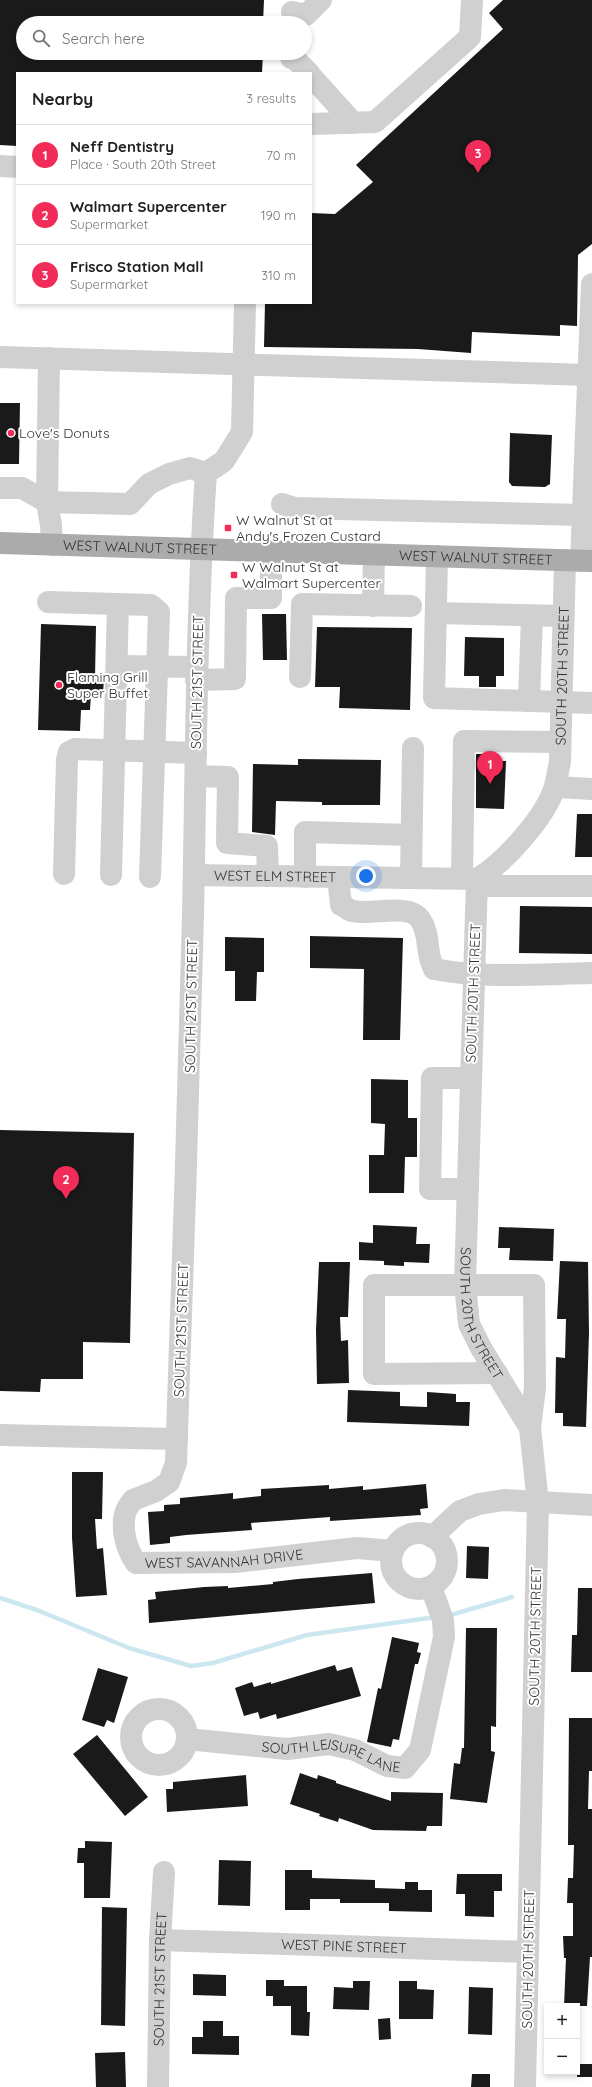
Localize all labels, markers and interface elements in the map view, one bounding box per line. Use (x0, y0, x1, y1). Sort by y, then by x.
search box (16, 16, 312, 60)
icon: search (30, 27, 52, 49)
text: Search here (62, 29, 145, 48)
text: Nearby (32, 88, 93, 109)
text: 3 results (246, 90, 296, 106)
text: Neff Dentistry (70, 137, 174, 156)
pin: 3 (465, 140, 491, 173)
text: 1 (42, 147, 48, 163)
text: 70 m (266, 147, 296, 163)
text: Place · South 20th Street (70, 156, 216, 172)
text: Walmart Supercenter (70, 197, 227, 216)
text: 2 (41, 207, 49, 223)
text: 190 m (261, 207, 296, 223)
text: Supermarket (70, 216, 148, 232)
text: Frisco Station Mall (70, 257, 203, 276)
text: 3 (42, 267, 48, 283)
text: 310 m (261, 267, 296, 283)
text: Supermarket (70, 276, 148, 292)
place label: Love's Donuts (19, 424, 109, 442)
marker: Love's Donuts (6, 428, 16, 438)
place label: W Walnut St at Andy's Frozen Custard (236, 511, 381, 545)
marker: W Walnut St at Andy's Frozen Custard (223, 523, 233, 533)
street label: WEST WALNUT STREET (63, 536, 217, 559)
street label: WEST WALNUT STREET (399, 546, 553, 569)
place label: W Walnut St at Walmart Supercenter (242, 558, 381, 592)
marker: W Walnut St at Walmart Supercenter (229, 570, 239, 580)
street label: SOUTH 20TH STREET (551, 606, 573, 746)
street label: SOUTH 21ST STREET (187, 615, 207, 749)
place label: Flaming Grill Super Buffet (67, 668, 149, 702)
marker: Flaming Grill Super Buffet (54, 680, 64, 690)
pin: 1 (477, 751, 503, 784)
street label: WEST ELM STREET (214, 866, 336, 886)
your location (356, 866, 376, 886)
street label: SOUTH 20TH STREET (462, 923, 484, 1063)
street label: SOUTH 21ST STREET (181, 939, 201, 1073)
pin: 2 (53, 1166, 79, 1199)
street label: SOUTH 20TH STREET (456, 1247, 507, 1383)
street label: SOUTH 21ST STREET (170, 1263, 192, 1397)
street label: WEST SAVANNAH DRIVE (145, 1545, 304, 1572)
street label: SOUTH 20TH STREET (525, 1566, 545, 1706)
street label: SOUTH LEISURE LANE (261, 1735, 401, 1776)
street label: SOUTH 20TH STREET (518, 1889, 538, 2029)
street label: SOUTH 21ST STREET (150, 1911, 171, 2046)
street label: WEST PINE STREET (281, 1935, 407, 1957)
map controls (544, 2003, 580, 2075)
button: + (544, 2003, 580, 2039)
button: − (544, 2039, 580, 2075)

